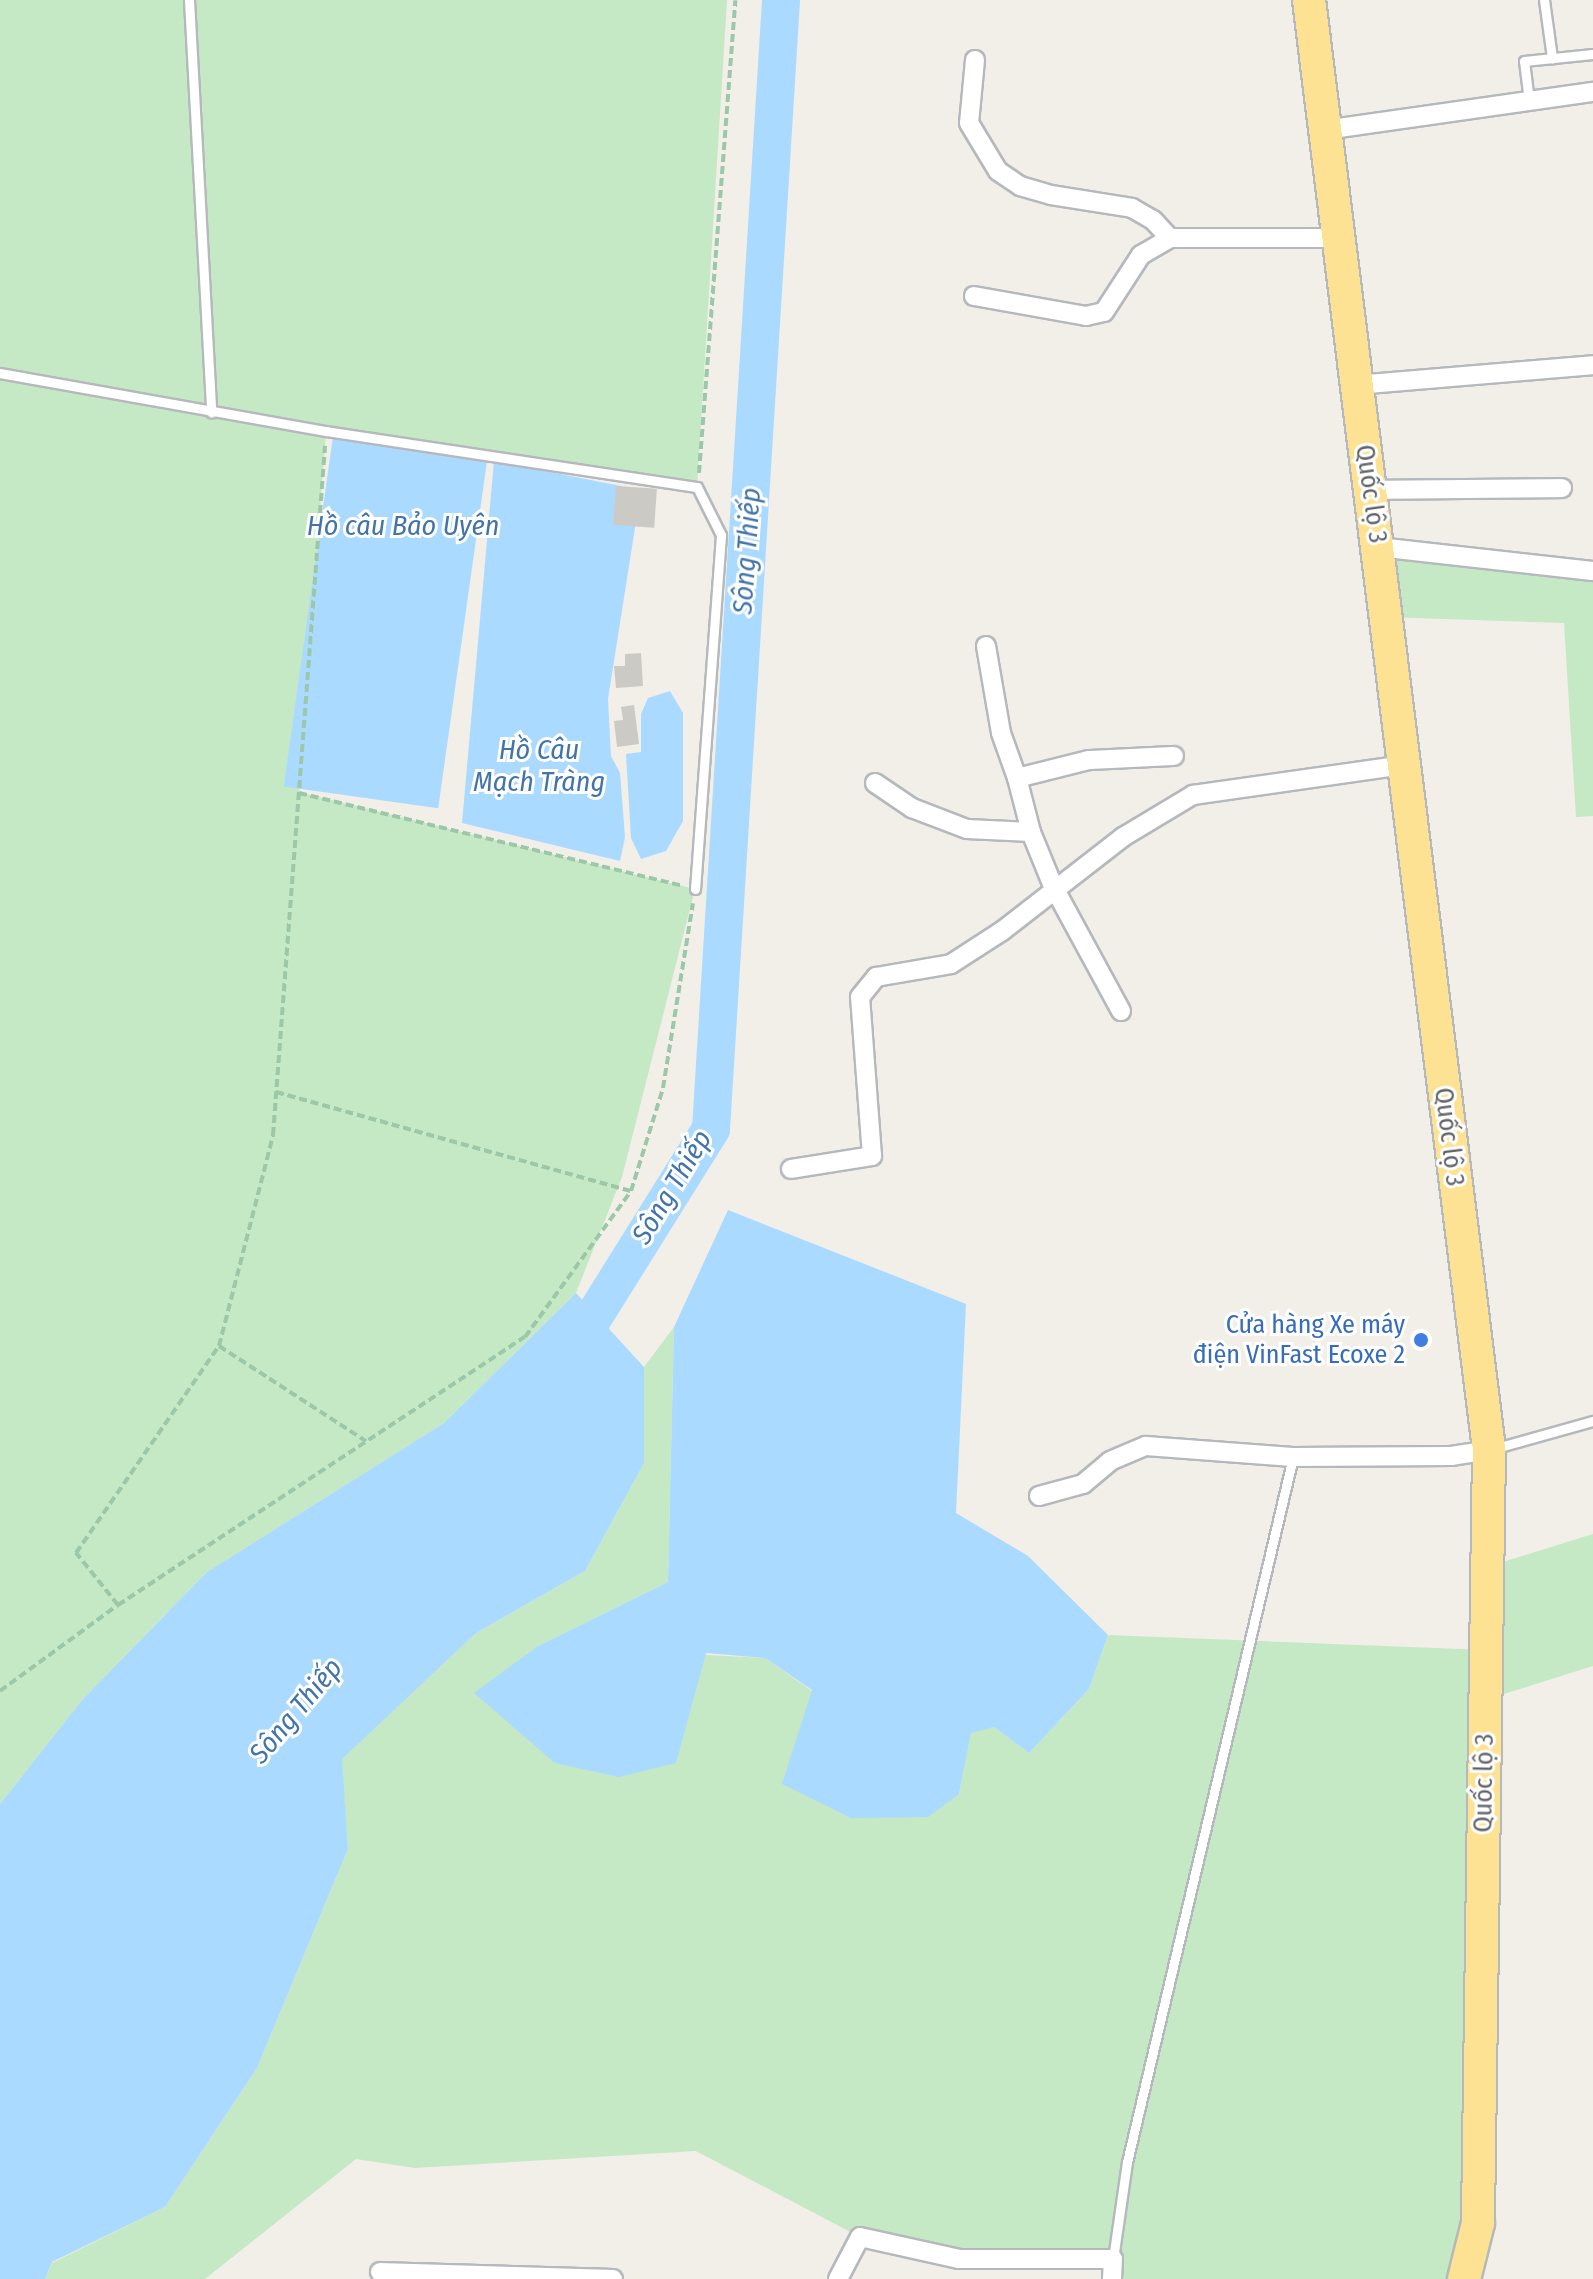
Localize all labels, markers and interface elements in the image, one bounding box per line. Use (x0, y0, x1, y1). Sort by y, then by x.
street label: Quốc lộ 3 (1349, 443, 1393, 545)
water label: Sông Thiếp (726, 487, 768, 615)
water label: Hồ câu Bảo Uyên (307, 509, 499, 543)
water label: Hồ Câu Mạch Tràng (473, 733, 605, 799)
street label: Quốc lộ 3 (1427, 1086, 1471, 1188)
water label: Sông Thiếp (625, 1124, 719, 1250)
place label: Cửa hàng Xe máy điện VinFast Ecoxe 2 (1193, 1309, 1405, 1370)
marker: Cửa hàng Xe máy điện VinFast Ecoxe 2 (1412, 1331, 1430, 1349)
water label: Sông Thiếp (242, 1652, 350, 1770)
street label: Quốc lộ 3 (1468, 1733, 1500, 1833)

